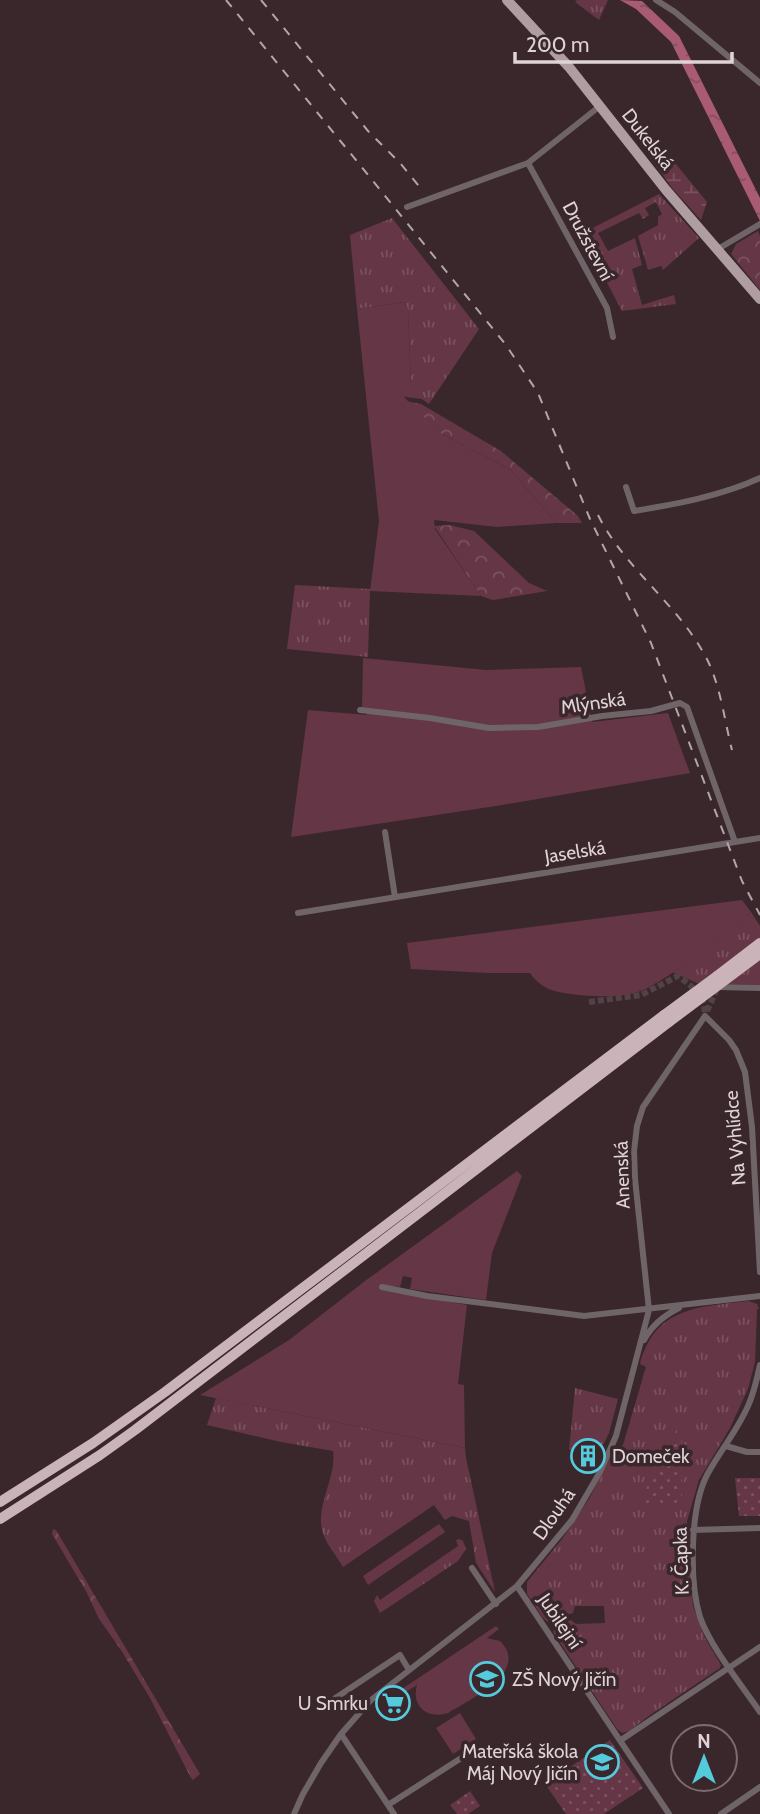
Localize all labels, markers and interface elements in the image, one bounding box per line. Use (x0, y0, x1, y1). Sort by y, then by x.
scale bar (515, 21, 732, 65)
text: 200 m (526, 32, 589, 57)
street label: Dukelská (617, 104, 679, 174)
street label: Družstevní (558, 197, 618, 285)
street label: Mlýnská (559, 687, 627, 719)
street label: Jaselská (542, 836, 607, 868)
street label: Na Vyhlídce (719, 1089, 751, 1186)
street label: Anenská (609, 1141, 635, 1209)
building icon: Domeček (569, 1437, 607, 1475)
place label: Domeček (612, 1445, 690, 1468)
street label: Dlouhá (528, 1484, 580, 1544)
street label: K. Čapka (667, 1527, 694, 1595)
street label: Jubilejní (533, 1588, 587, 1653)
school or university icon: ZŠ Nový Jičín (468, 1660, 506, 1698)
place label: ZŠ Nový Jičín (512, 1667, 616, 1691)
supermarket icon: U Smrku (374, 1684, 412, 1722)
place label: U Smrku (298, 1692, 368, 1715)
north arrow (669, 1723, 739, 1793)
text: N (697, 1730, 711, 1753)
place label: Mateřská škola Máj Nový Jičín (462, 1740, 578, 1785)
school or university icon: Mateřská škola Máj Nový Jičín (583, 1743, 621, 1781)

